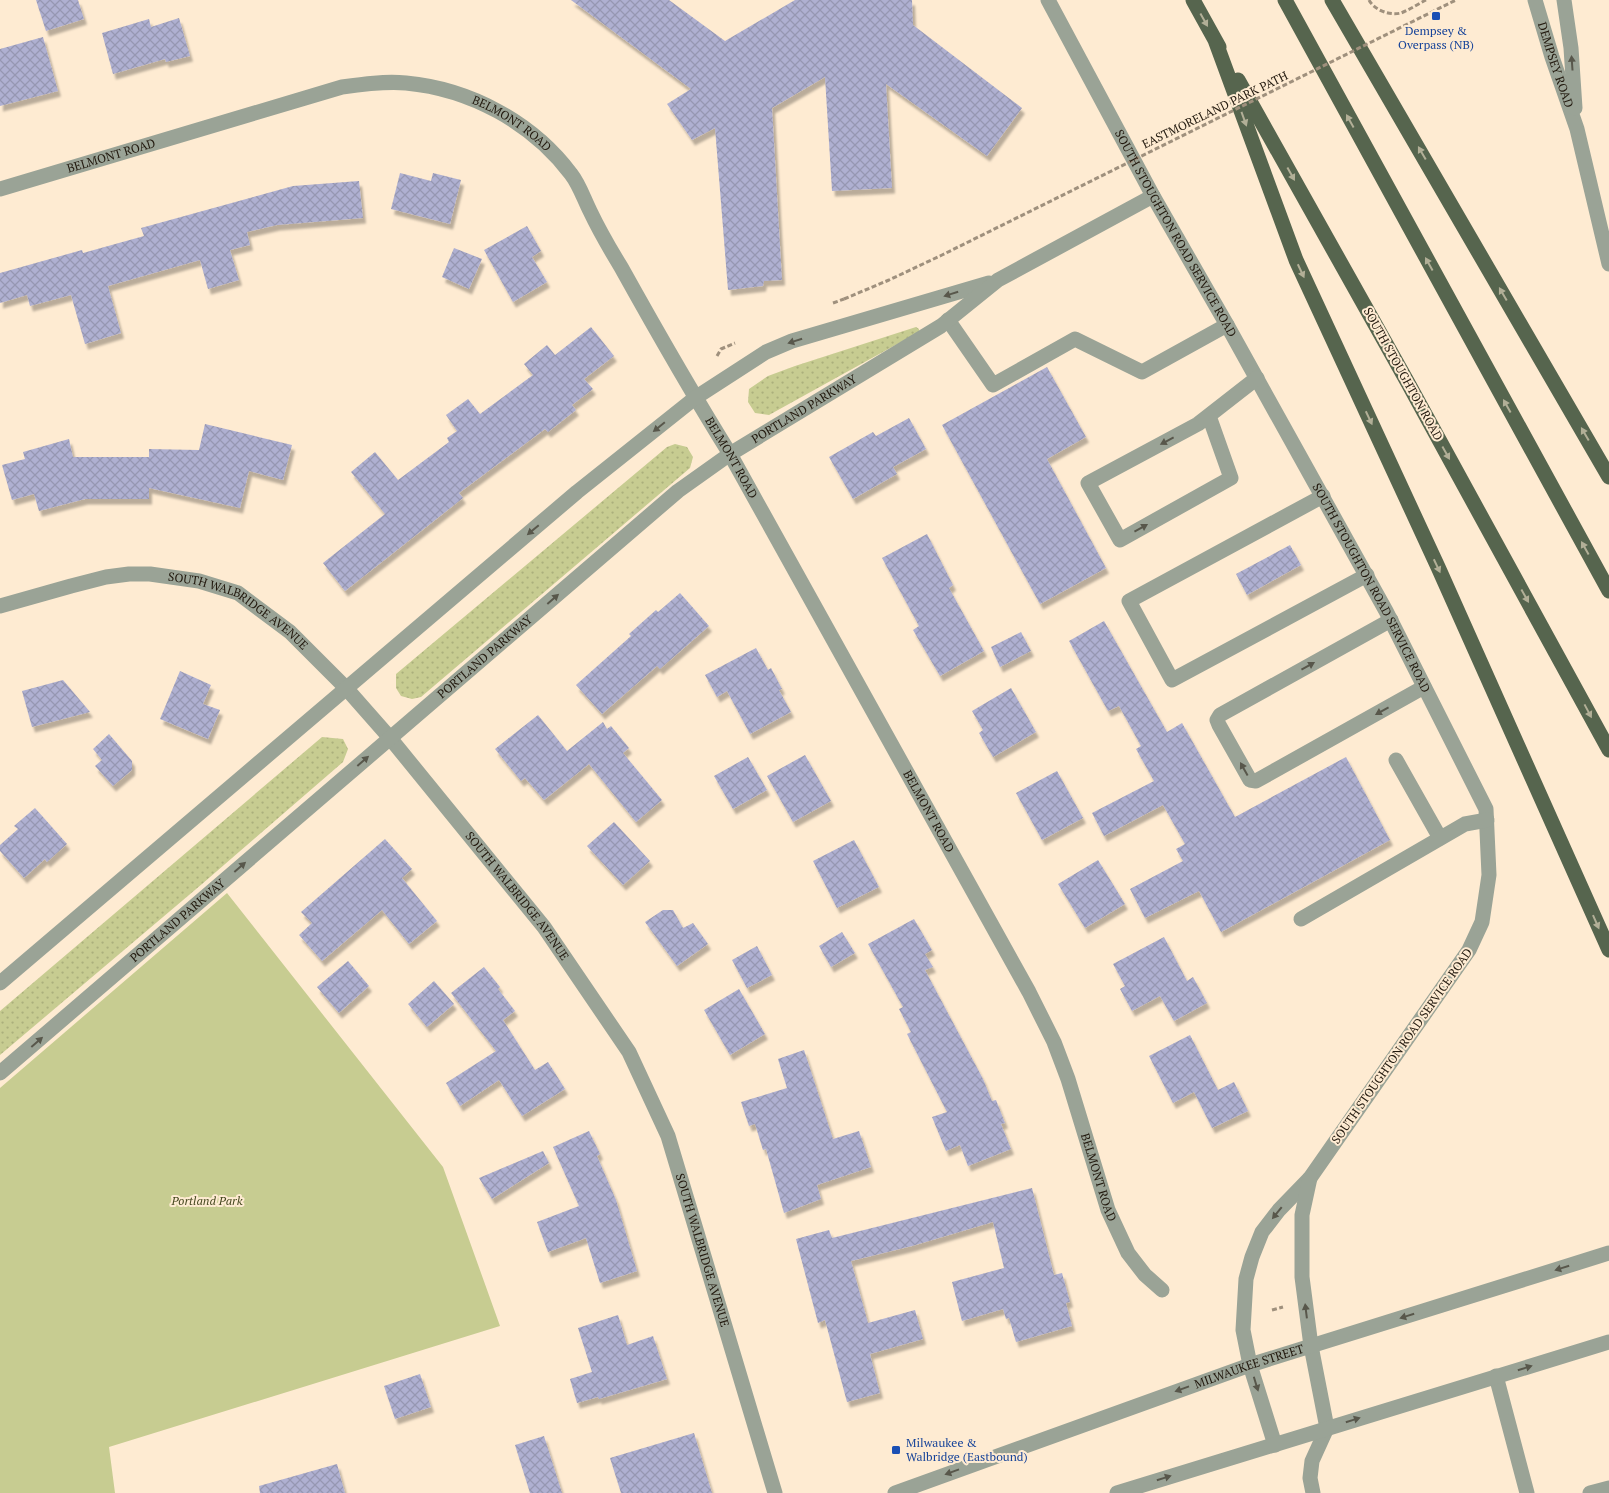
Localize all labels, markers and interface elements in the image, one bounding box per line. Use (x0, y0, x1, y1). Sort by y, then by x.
marker: Dempsey & Overpass (NB) (1430, 10, 1442, 22)
one-way arrow (1200, 13, 1209, 27)
street label: DEMPSEY ROAD (1535, 20, 1577, 110)
place label: Dempsey & Overpass (NB) (1398, 23, 1474, 52)
one-way arrow (1568, 55, 1576, 71)
street label: EASTMORELAND PARK PATH (1139, 68, 1290, 151)
street label: BELMONT ROAD (470, 92, 555, 154)
one-way arrow (1241, 111, 1248, 126)
one-way arrow (1346, 115, 1355, 128)
street label: SOUTH STOUGHTON ROAD SERVICE ROAD (1112, 127, 1240, 339)
street label: BELMONT ROAD (65, 135, 157, 176)
one-way arrow (1417, 147, 1426, 160)
one-way arrow (1286, 167, 1295, 181)
one-way arrow (1424, 257, 1433, 270)
one-way arrow (1297, 264, 1305, 278)
one-way arrow (1499, 287, 1508, 300)
one-way arrow (943, 290, 958, 298)
street label: SOUTH STOUGHTON ROAD (1361, 305, 1446, 443)
one-way arrow (788, 337, 803, 345)
street label: PORTLAND PARKWAY (749, 371, 859, 446)
one-way arrow (1503, 399, 1511, 413)
one-way arrow (1365, 411, 1373, 425)
street label: BELMONT ROAD (702, 414, 761, 501)
one-way arrow (652, 421, 665, 432)
one-way arrow (1580, 428, 1589, 441)
one-way arrow (1160, 436, 1174, 445)
one-way arrow (1442, 447, 1451, 460)
street label: SOUTH STOUGHTON ROAD SERVICE ROAD (1309, 480, 1434, 695)
one-way arrow (526, 524, 539, 535)
one-way arrow (1134, 524, 1149, 532)
one-way arrow (1581, 542, 1590, 555)
one-way arrow (1434, 559, 1442, 573)
street label: SOUTH WALBRIDGE AVENUE (167, 569, 311, 653)
one-way arrow (1521, 588, 1529, 603)
one-way arrow (546, 593, 559, 604)
street label: PORTLAND PARKWAY (434, 611, 535, 701)
one-way arrow (1302, 662, 1315, 671)
one-way arrow (1584, 704, 1592, 718)
one-way arrow (1375, 707, 1389, 715)
one-way arrow (357, 756, 369, 767)
one-way arrow (1240, 762, 1248, 777)
street label: BELMONT ROAD (900, 767, 958, 855)
street label: SOUTH WALBRIDGE AVENUE (462, 828, 572, 963)
one-way arrow (233, 861, 245, 873)
street label: PORTLAND PARKWAY (127, 875, 228, 965)
one-way arrow (1593, 915, 1601, 929)
street label: SOUTH STOUGHTON ROAD SERVICE ROAD (1328, 945, 1475, 1146)
one-way arrow (30, 1036, 43, 1047)
street label: BELMONT ROAD (1078, 1131, 1120, 1224)
street label: SOUTH WALBRIDGE AVENUE (673, 1172, 733, 1328)
park label: Portland Park (170, 1193, 243, 1208)
one-way arrow (1271, 1206, 1282, 1219)
one-way arrow (1555, 1264, 1570, 1272)
one-way arrow (1302, 1303, 1310, 1319)
one-way arrow (1400, 1312, 1415, 1320)
street label: MILWAUKEE STREET (1192, 1341, 1306, 1391)
one-way arrow (1517, 1363, 1532, 1371)
one-way arrow (1253, 1377, 1261, 1392)
one-way arrow (1174, 1386, 1189, 1393)
one-way arrow (1345, 1416, 1360, 1424)
place label: Milwaukee & Walbridge (Eastbound) (906, 1435, 1028, 1464)
marker: Milwaukee & Walbridge (Eastbound) (890, 1444, 902, 1456)
one-way arrow (944, 1468, 959, 1476)
one-way arrow (1157, 1474, 1172, 1482)

